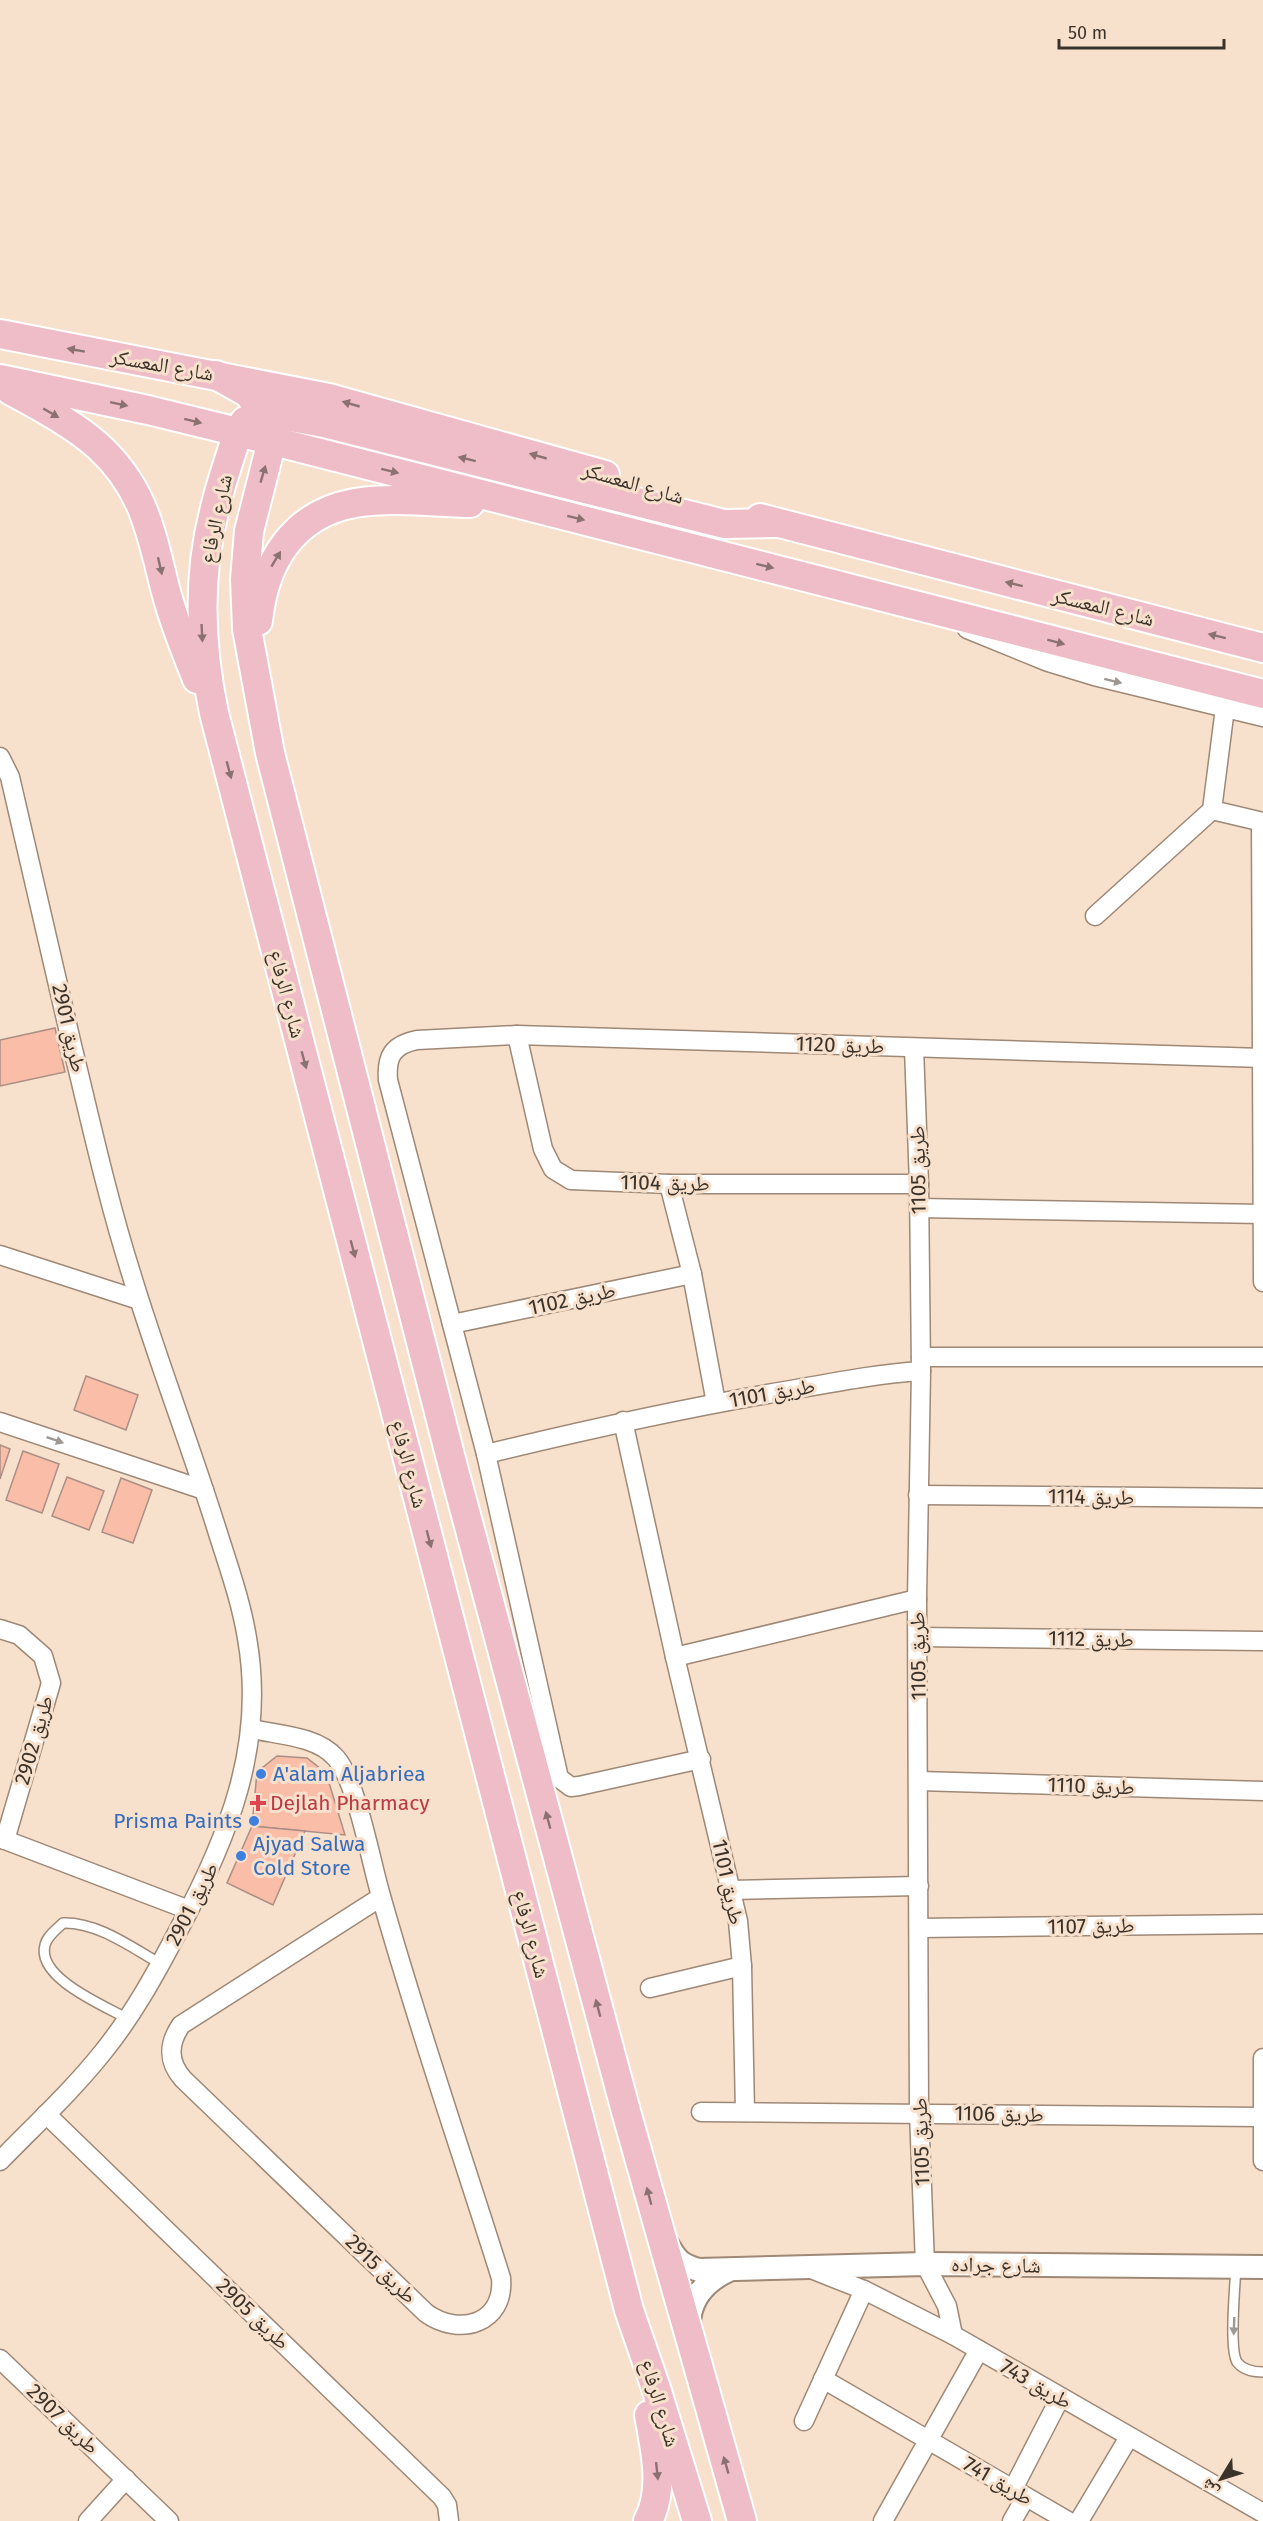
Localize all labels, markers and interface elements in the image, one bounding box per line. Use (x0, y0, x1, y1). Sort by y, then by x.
scale bar (1059, 12, 1224, 50)
text: 50 m (1068, 22, 1107, 44)
street label: شارع المعسكر (107, 343, 216, 387)
one-way arrow (66, 345, 85, 354)
one-way arrow (342, 399, 360, 408)
one-way arrow (110, 400, 129, 409)
one-way arrow (43, 408, 59, 419)
one-way arrow (184, 417, 202, 427)
one-way arrow (529, 451, 547, 460)
one-way arrow (458, 454, 476, 464)
street label: شارع المعسكر (578, 456, 687, 510)
one-way arrow (259, 465, 268, 483)
one-way arrow (381, 467, 399, 476)
street label: شارع الرفاع (194, 472, 238, 566)
one-way arrow (567, 514, 586, 523)
one-way arrow (271, 550, 281, 567)
one-way arrow (156, 557, 165, 576)
one-way arrow (757, 562, 775, 571)
one-way arrow (1004, 578, 1023, 588)
street label: شارع المعسكر (1048, 582, 1157, 632)
one-way arrow (198, 623, 207, 642)
one-way arrow (1208, 631, 1227, 641)
one-way arrow (1047, 638, 1065, 647)
one-way arrow (1104, 676, 1123, 686)
one-way arrow (224, 761, 234, 779)
street label: شارع الرفاع (263, 947, 311, 1041)
street label: طريق 2901 (46, 981, 92, 1075)
street label: طريق 1120 (795, 1030, 885, 1060)
one-way arrow (300, 1051, 310, 1069)
street label: طريق 1105 (904, 1125, 932, 1215)
street label: طريق 1104 (620, 1169, 710, 1197)
one-way arrow (349, 1240, 359, 1258)
street label: طريق 1102 (526, 1277, 618, 1321)
street label: طريق 1101 (727, 1373, 817, 1413)
street label: شارع الرفاع (385, 1417, 433, 1511)
one-way arrow (47, 1436, 65, 1445)
street label: طريق 1114 (1048, 1483, 1134, 1511)
one-way arrow (424, 1530, 434, 1548)
street label: طريق 1105 (904, 1611, 932, 1701)
street label: طريق 1112 (1048, 1625, 1134, 1653)
street label: طريق 2902 (9, 1692, 59, 1788)
place label: A'alam Aljabriea (273, 1761, 426, 1787)
marker: A'alam Aljabriea (254, 1767, 268, 1781)
street label: طريق 1110 (1047, 1771, 1135, 1801)
place label: Dejlah Pharmacy (270, 1790, 430, 1816)
marker: Dejlah Pharmacy (251, 1796, 265, 1810)
place label: Prisma Paints (113, 1808, 242, 1834)
one-way arrow (543, 1811, 552, 1829)
marker: Prisma Paints (247, 1814, 261, 1828)
place label: Ajyad Salwa Cold Store (253, 1831, 366, 1881)
street label: طريق 1101 (706, 1837, 750, 1927)
marker: Ajyad Salwa Cold Store (234, 1849, 248, 1863)
street label: طريق 2901 (160, 1858, 224, 1950)
street label: شارع الرفاع (507, 1887, 555, 1981)
street label: طريق 1107 (1047, 1912, 1135, 1940)
one-way arrow (593, 1999, 603, 2017)
street label: طريق 1105 (906, 2097, 936, 2187)
street label: طريق 1106 (954, 2100, 1044, 2128)
one-way arrow (644, 2187, 653, 2205)
street label: طريق 2915 (340, 2229, 422, 2309)
street label: شارع جراده (951, 2251, 1041, 2279)
street label: طريق 2905 (211, 2273, 295, 2355)
one-way arrow (1229, 2316, 1239, 2335)
street label: طريق 743 (996, 2353, 1076, 2415)
street label: شارع الرفاع (634, 2356, 686, 2450)
street label: طريق 2907 (21, 2378, 105, 2460)
north arrow (1191, 2449, 1251, 2509)
street label: طريق 741 (959, 2451, 1037, 2511)
one-way arrow (721, 2456, 730, 2474)
one-way arrow (652, 2461, 662, 2480)
text: ش (1197, 2475, 1222, 2500)

